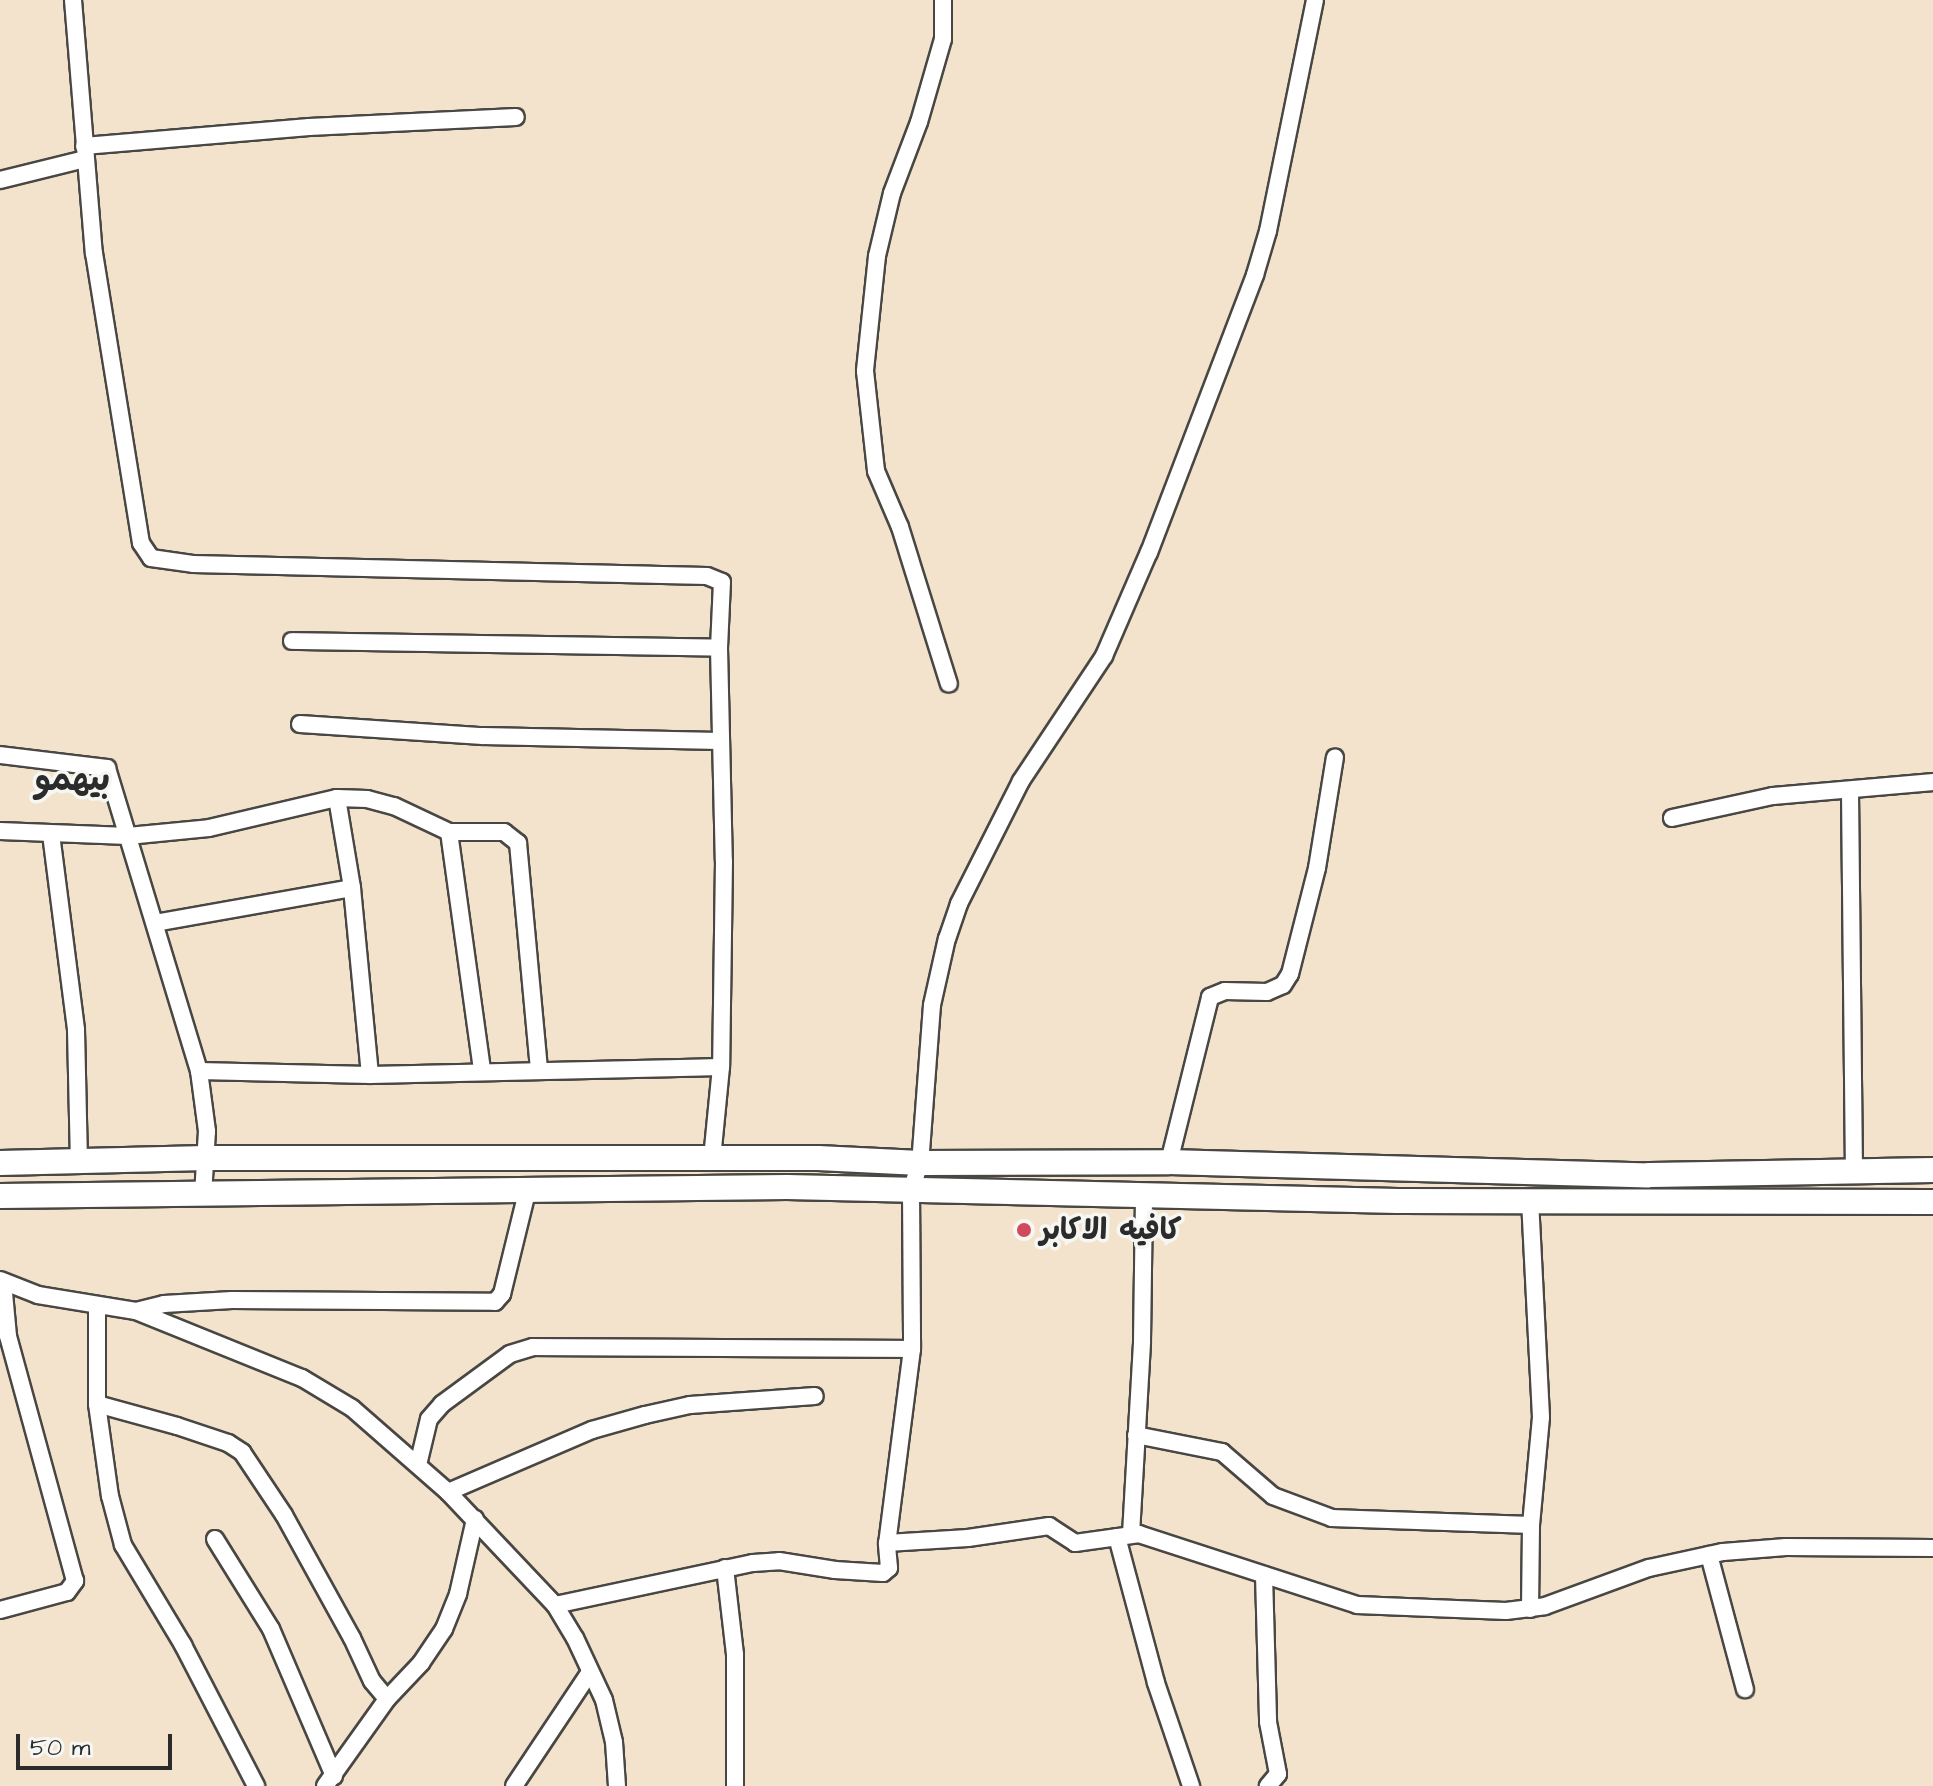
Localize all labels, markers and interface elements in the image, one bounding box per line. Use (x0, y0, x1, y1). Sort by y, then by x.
district label: بيهمو (34, 761, 110, 801)
place label: كافيه الاكابر (1040, 1212, 1181, 1248)
marker: كافيه الاكابر (1015, 1221, 1033, 1239)
scale bar (20, 1718, 176, 1768)
text: 50 m (30, 1731, 90, 1765)

